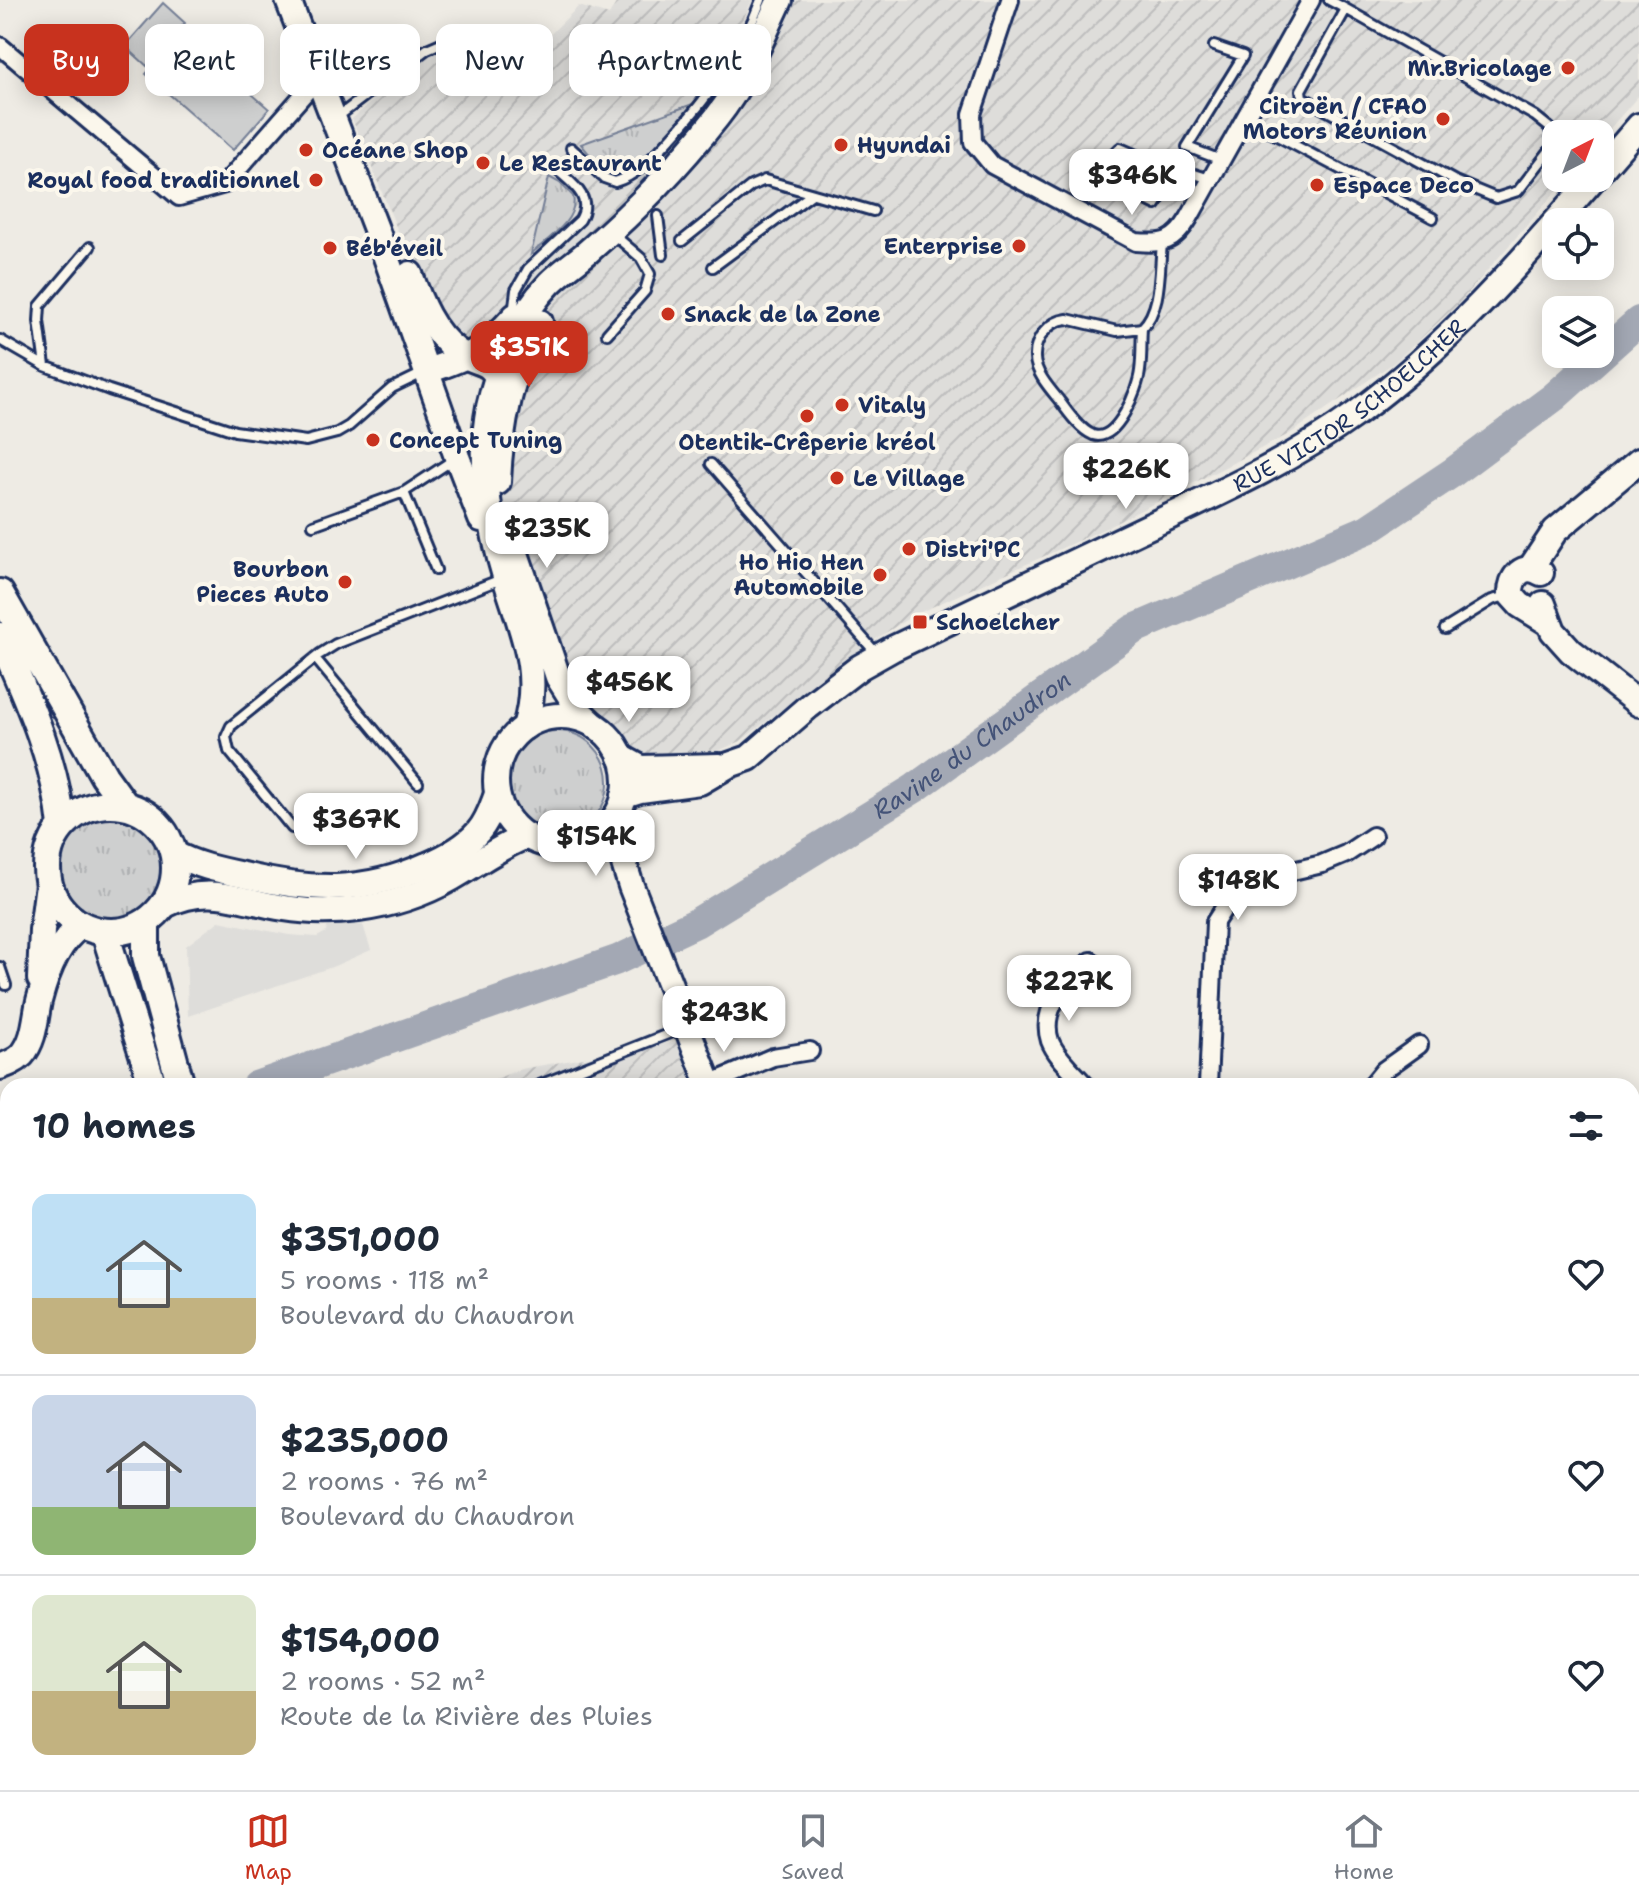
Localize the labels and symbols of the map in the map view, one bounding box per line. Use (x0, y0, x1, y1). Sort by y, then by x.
place label: Mr.Bricolage (1408, 54, 1552, 83)
marker: Mr.Bricolage (1559, 59, 1577, 77)
place label: Citroën / CFAO Motors Réunion (1243, 92, 1427, 146)
marker: Citroën / CFAO Motors Réunion (1434, 110, 1452, 128)
north arrow (1542, 120, 1614, 192)
place label: Hyundai (857, 131, 951, 160)
place label: Océane Shop (322, 136, 468, 165)
marker: Hyundai (832, 136, 850, 154)
marker: Océane Shop (297, 141, 315, 159)
place label: Le Restaurant (499, 149, 662, 178)
pin: $346K (1076, 149, 1188, 217)
marker: Le Restaurant (474, 154, 492, 172)
place label: Royal food traditionnel (27, 166, 300, 195)
marker: Royal food traditionnel (307, 171, 325, 189)
place label: Espace Deco (1333, 171, 1474, 200)
marker: Espace Deco (1308, 176, 1326, 194)
place label: Enterprise (883, 232, 1003, 261)
place label: Béb'éveil (346, 234, 444, 263)
marker: Enterprise (1010, 237, 1028, 255)
marker: Béb'éveil (321, 239, 339, 257)
place label: Snack de la Zone (684, 300, 881, 329)
marker: Snack de la Zone (659, 305, 677, 323)
street label: RUE VICTOR SCHOELCHER (1228, 313, 1471, 498)
pin: $351K (473, 321, 585, 389)
place label: Vitaly (858, 391, 926, 420)
marker: Vitaly (833, 396, 851, 414)
marker: Otentik-Crêperie kréol (798, 407, 816, 425)
place label: Concept Tuning (389, 426, 562, 455)
place label: Otentik-Crêperie kréol (678, 428, 936, 457)
marker: Concept Tuning (364, 431, 382, 449)
pin: $226K (1070, 443, 1182, 511)
place label: Le Village (853, 464, 965, 493)
marker: Le Village (828, 469, 846, 487)
pin: $235K (491, 502, 603, 570)
place label: Distri'PC (925, 535, 1020, 564)
marker: Distri'PC (900, 540, 918, 558)
place label: Ho Hio Hen Automobile (733, 548, 864, 602)
place label: Bourbon Pieces Auto (196, 555, 329, 609)
marker: Ho Hio Hen Automobile (871, 566, 889, 584)
marker: Bourbon Pieces Auto (336, 573, 354, 591)
place label: Schoelcher (936, 608, 1060, 637)
marker: Schoelcher (911, 613, 929, 631)
pin: $456K (573, 656, 685, 724)
water label: Ravine du Chaudron (867, 664, 1078, 826)
pin: $367K (300, 793, 412, 861)
pin: $154K (540, 810, 652, 878)
pin: $148K (1182, 854, 1294, 922)
pin: $227K (1013, 955, 1125, 1023)
pin: $243K (668, 986, 780, 1054)

